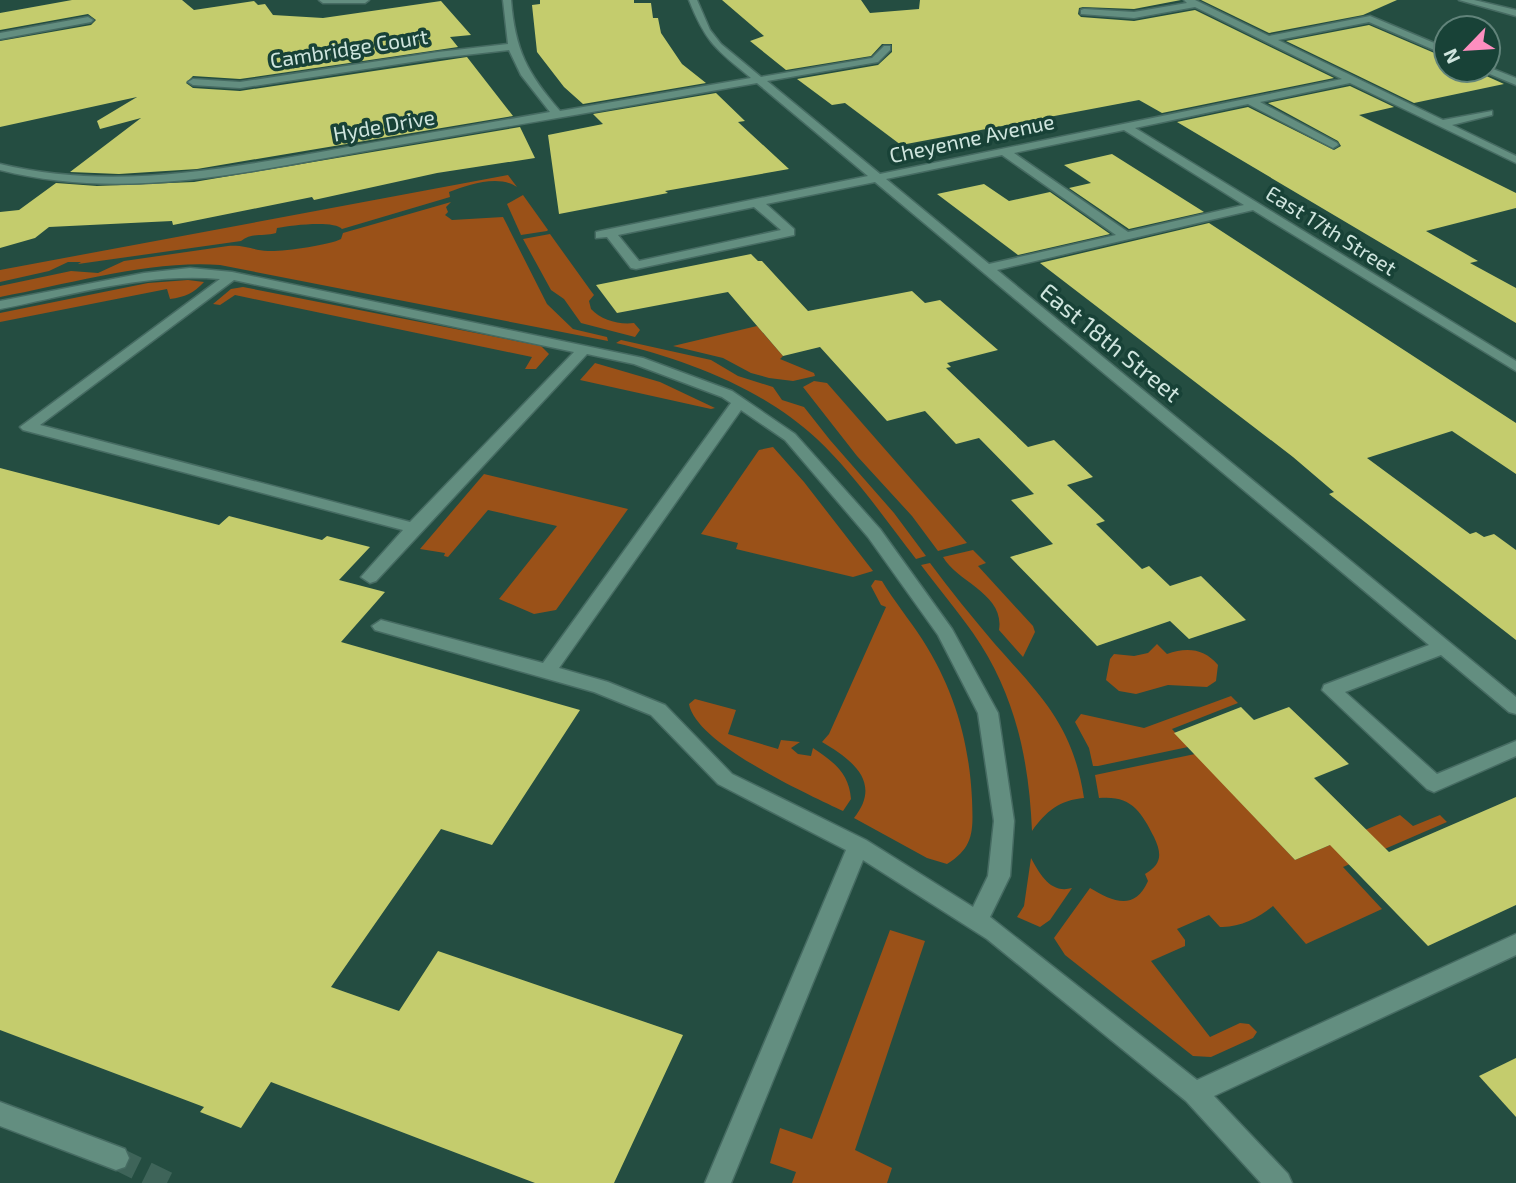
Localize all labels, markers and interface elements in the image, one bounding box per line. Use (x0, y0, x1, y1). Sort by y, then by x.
north arrow (1432, 14, 1502, 84)
street label: Cambridge Court (268, 23, 429, 72)
text: N (1438, 45, 1464, 67)
street label: Hyde Drive (331, 103, 437, 146)
street label: Cheyenne Avenue (887, 108, 1056, 167)
street label: East 17th Street (1262, 180, 1402, 280)
street label: East 18th Street (1035, 276, 1187, 407)

